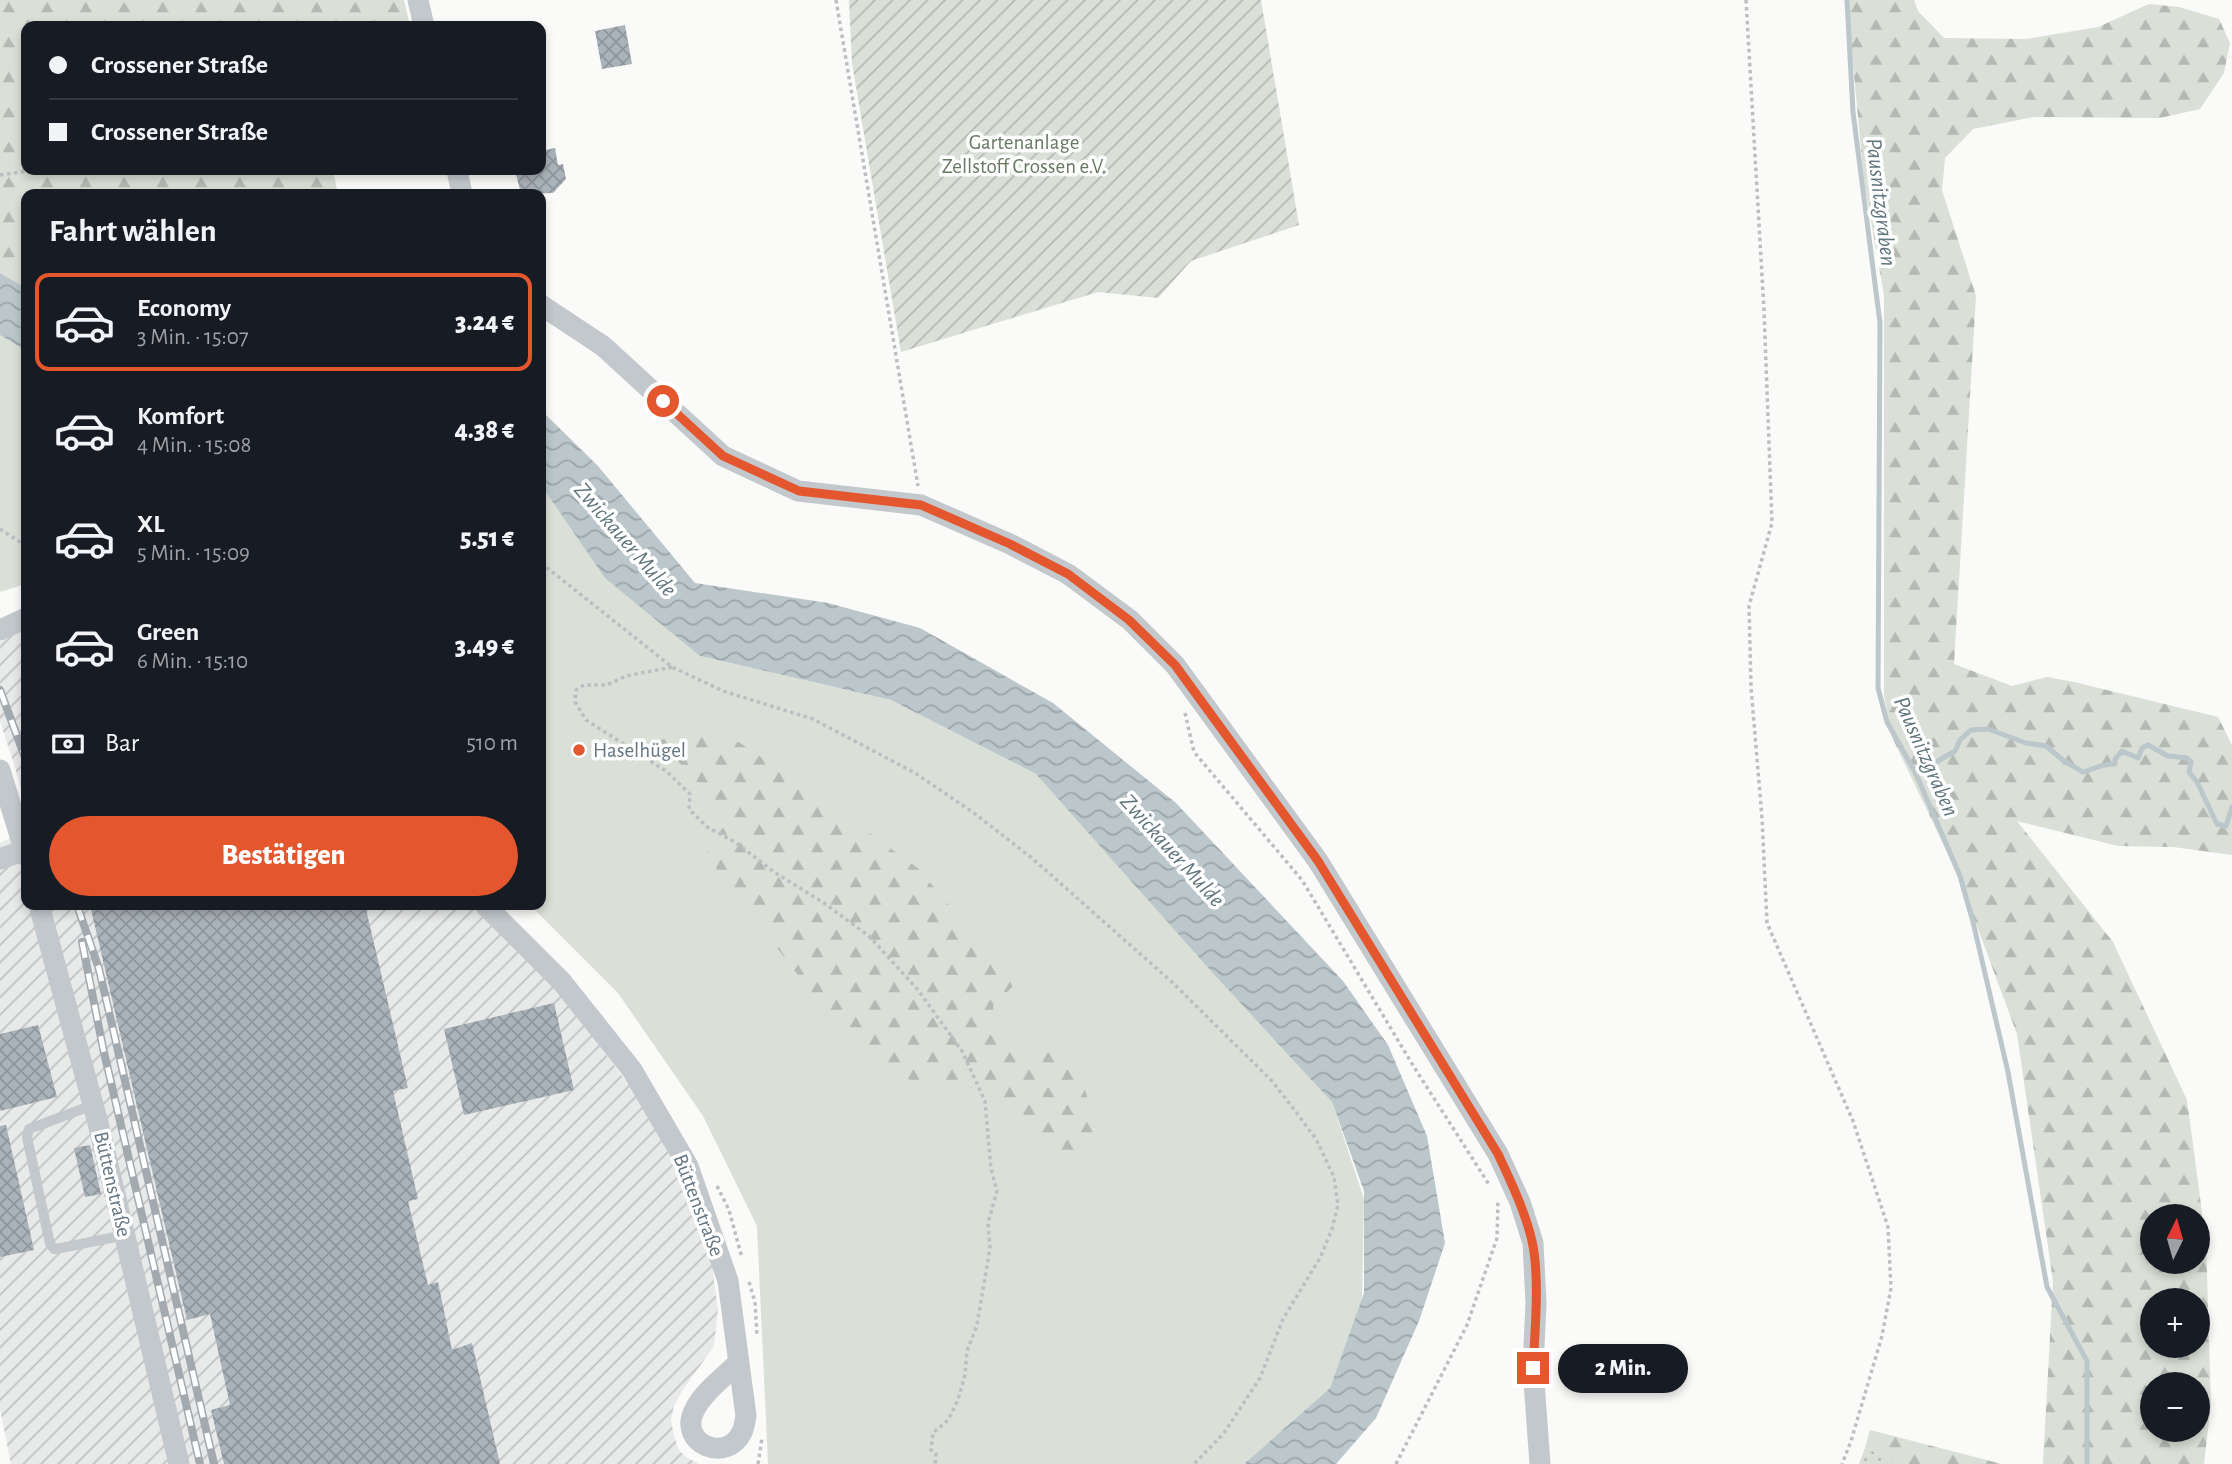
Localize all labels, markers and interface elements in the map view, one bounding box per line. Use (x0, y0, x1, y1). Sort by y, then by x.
text: Crossener Straße (91, 52, 268, 78)
text: Crossener Straße (91, 119, 268, 145)
park label: Gartenanlage Zellstoff Crossen e.V. (942, 132, 1106, 177)
water label: Pausnitzgraben (1861, 137, 1900, 267)
text: Fahrt wählen (49, 215, 217, 247)
icon: car (53, 291, 116, 354)
text: Economy (137, 295, 231, 321)
text: 3.24 € (455, 309, 514, 335)
text: 3 Min. · 15:07 (137, 326, 249, 349)
route start (647, 385, 679, 417)
icon: car (53, 399, 116, 462)
text: Komfort (137, 403, 224, 429)
text: 4.38 € (455, 417, 514, 443)
text: 4 Min. · 15:08 (137, 434, 251, 457)
water label: Zwickauer Mulde (569, 479, 681, 602)
icon: car (53, 507, 116, 570)
text: XL (137, 511, 164, 537)
text: 5.51 € (460, 525, 514, 551)
text: 5 Min. · 15:09 (137, 542, 250, 565)
icon: car (53, 615, 116, 678)
text: Green (137, 619, 199, 645)
text: 3.49 € (455, 633, 514, 659)
text: 6 Min. · 15:10 (137, 650, 248, 673)
water label: Pausnitzgraben (1889, 693, 1962, 820)
icon: cash (49, 725, 87, 763)
text: Bar (105, 730, 139, 756)
text: 510 m (466, 732, 518, 755)
place label: Haselhügel (593, 740, 686, 761)
marker: Haselhügel (571, 742, 587, 758)
water label: Zwickauer Mulde (1116, 790, 1228, 912)
button: Bestätigen (49, 816, 518, 896)
street label: Büttenstraße (90, 1129, 135, 1239)
street label: Büttenstraße (669, 1151, 728, 1259)
north arrow (2140, 1204, 2210, 1274)
map controls (2140, 1204, 2210, 1442)
button: + (2140, 1288, 2210, 1358)
callout: 2 Min. (1558, 1344, 1687, 1392)
route end (1517, 1352, 1549, 1384)
text: 2 Min. (1595, 1357, 1651, 1380)
button: − (2140, 1372, 2210, 1442)

